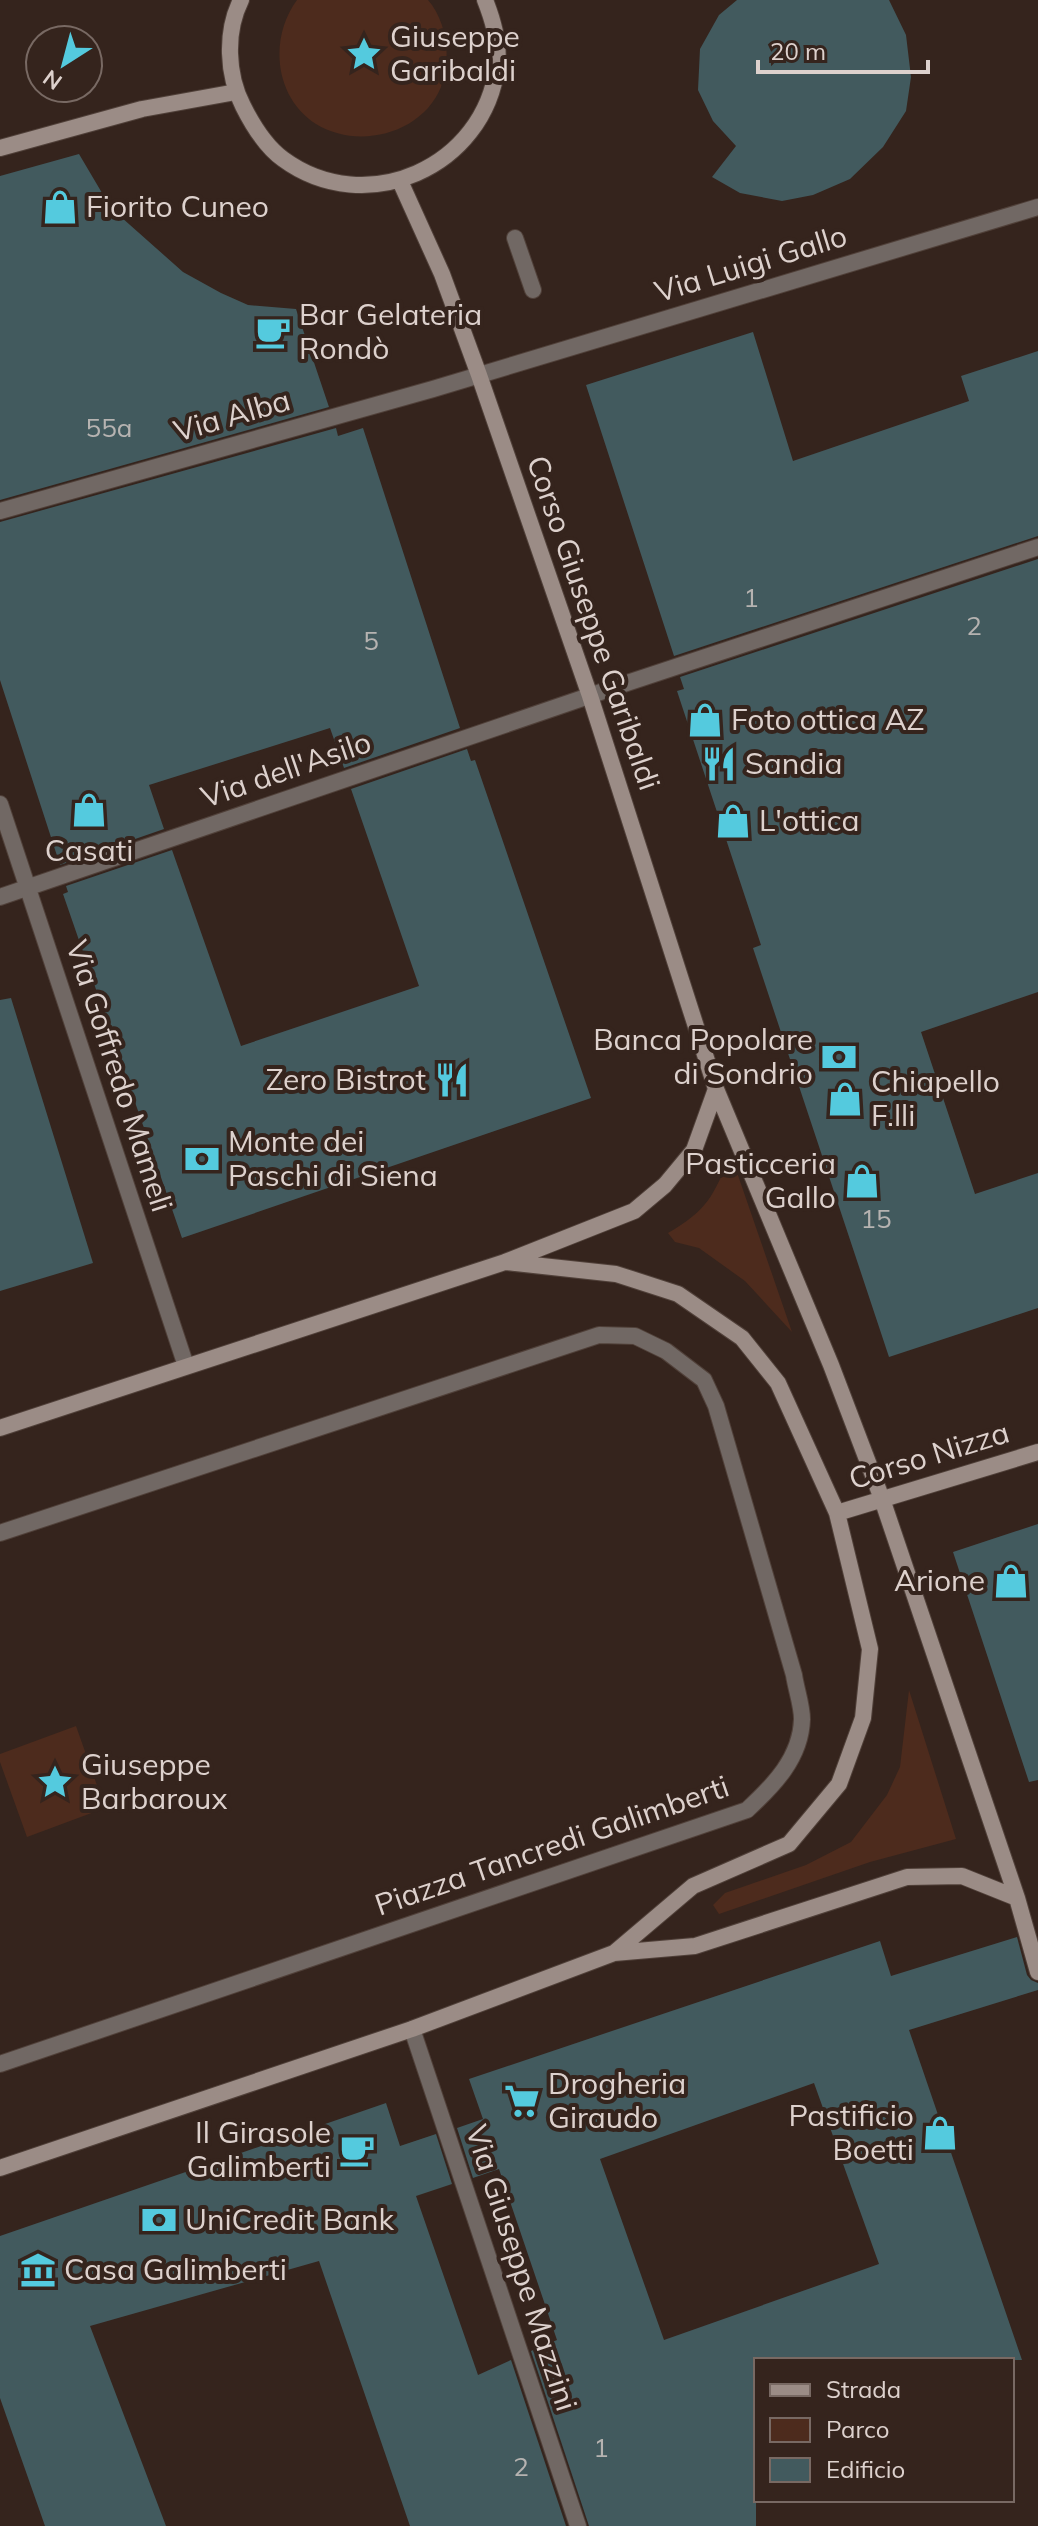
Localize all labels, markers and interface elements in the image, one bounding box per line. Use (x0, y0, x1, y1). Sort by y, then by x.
place label: Giuseppe Garibaldi (390, 17, 520, 89)
north arrow (24, 24, 104, 104)
scale bar (758, 24, 928, 74)
place icon: Giuseppe Garibaldi (345, 35, 383, 73)
text: 20 m (770, 36, 826, 66)
text: N (37, 64, 67, 96)
place label: Fiorito Cuneo (86, 187, 269, 225)
shop icon: Fiorito Cuneo (41, 188, 79, 226)
street label: Via Luigi Gallo (650, 216, 851, 310)
place label: Bar Gelateria Rondò (299, 295, 482, 367)
cafe icon: Bar Gelateria Rondò (254, 313, 292, 351)
street label: Via Alba (169, 380, 294, 450)
house number: 55a (86, 411, 132, 444)
street label: Corso Giuseppe Garibaldi (519, 450, 669, 795)
house number: 1 (743, 581, 759, 614)
house number: 2 (966, 609, 982, 642)
house number: 5 (363, 624, 379, 657)
place label: Foto ottica AZ (731, 700, 925, 738)
shop icon: Foto ottica AZ (686, 701, 724, 739)
street label: Via dell'Asilo (196, 722, 376, 816)
place label: Sandia (745, 744, 842, 782)
restaurant icon: Sandia (700, 745, 738, 783)
shop icon: Casati (70, 791, 108, 829)
place label: L'ottica (759, 801, 859, 839)
shop icon: L'ottica (714, 802, 752, 840)
place label: Casati (45, 831, 133, 869)
street label: Via Goffredo Mameli (58, 935, 182, 1216)
place label: Banca Popolare di Sondrio (593, 1020, 813, 1092)
bank icon: Banca Popolare di Sondrio (820, 1038, 858, 1076)
place label: Zero Bistrot (266, 1060, 426, 1098)
restaurant icon: Zero Bistrot (433, 1061, 471, 1099)
place label: Chiapello F.lli (871, 1062, 1000, 1134)
shop icon: Chiapello F.lli (826, 1080, 864, 1118)
place label: Monte dei Paschi di Siena (228, 1122, 438, 1194)
bank icon: Monte dei Paschi di Siena (183, 1140, 221, 1178)
place label: Pasticceria Gallo (685, 1144, 836, 1216)
shop icon: Pasticceria Gallo (843, 1162, 881, 1200)
house number: 15 (860, 1202, 892, 1235)
street label: Corso Nizza (844, 1413, 1014, 1497)
place label: Arione (894, 1561, 985, 1599)
shop icon: Arione (992, 1562, 1030, 1600)
place label: Giuseppe Barbaroux (81, 1745, 227, 1817)
place icon: Giuseppe Barbaroux (36, 1763, 74, 1801)
street label: Piazza Tancredi Galimberti (370, 1767, 734, 1924)
place label: Drogheria Giraudo (548, 2064, 686, 2136)
supermarket icon: Drogheria Giraudo (503, 2082, 541, 2120)
place label: Pastificio Boetti (788, 2096, 914, 2168)
place label: Il Girasole Galimberti (187, 2113, 331, 2185)
shop icon: Pastificio Boetti (921, 2114, 959, 2152)
street label: Via Giuseppe Mazzini (458, 2120, 586, 2415)
cafe icon: Il Girasole Galimberti (338, 2131, 376, 2169)
place label: UniCredit Bank (185, 2200, 395, 2238)
bank icon: UniCredit Bank (140, 2201, 178, 2239)
place label: Casa Galimberti (64, 2250, 287, 2288)
museum icon: Casa Galimberti (19, 2251, 57, 2289)
legend (754, 2358, 1014, 2502)
text: Strada (826, 2374, 901, 2404)
text: Parco (826, 2414, 889, 2444)
house number: 1 (593, 2431, 609, 2464)
house number: 2 (513, 2450, 529, 2483)
text: Edificio (826, 2454, 905, 2484)

